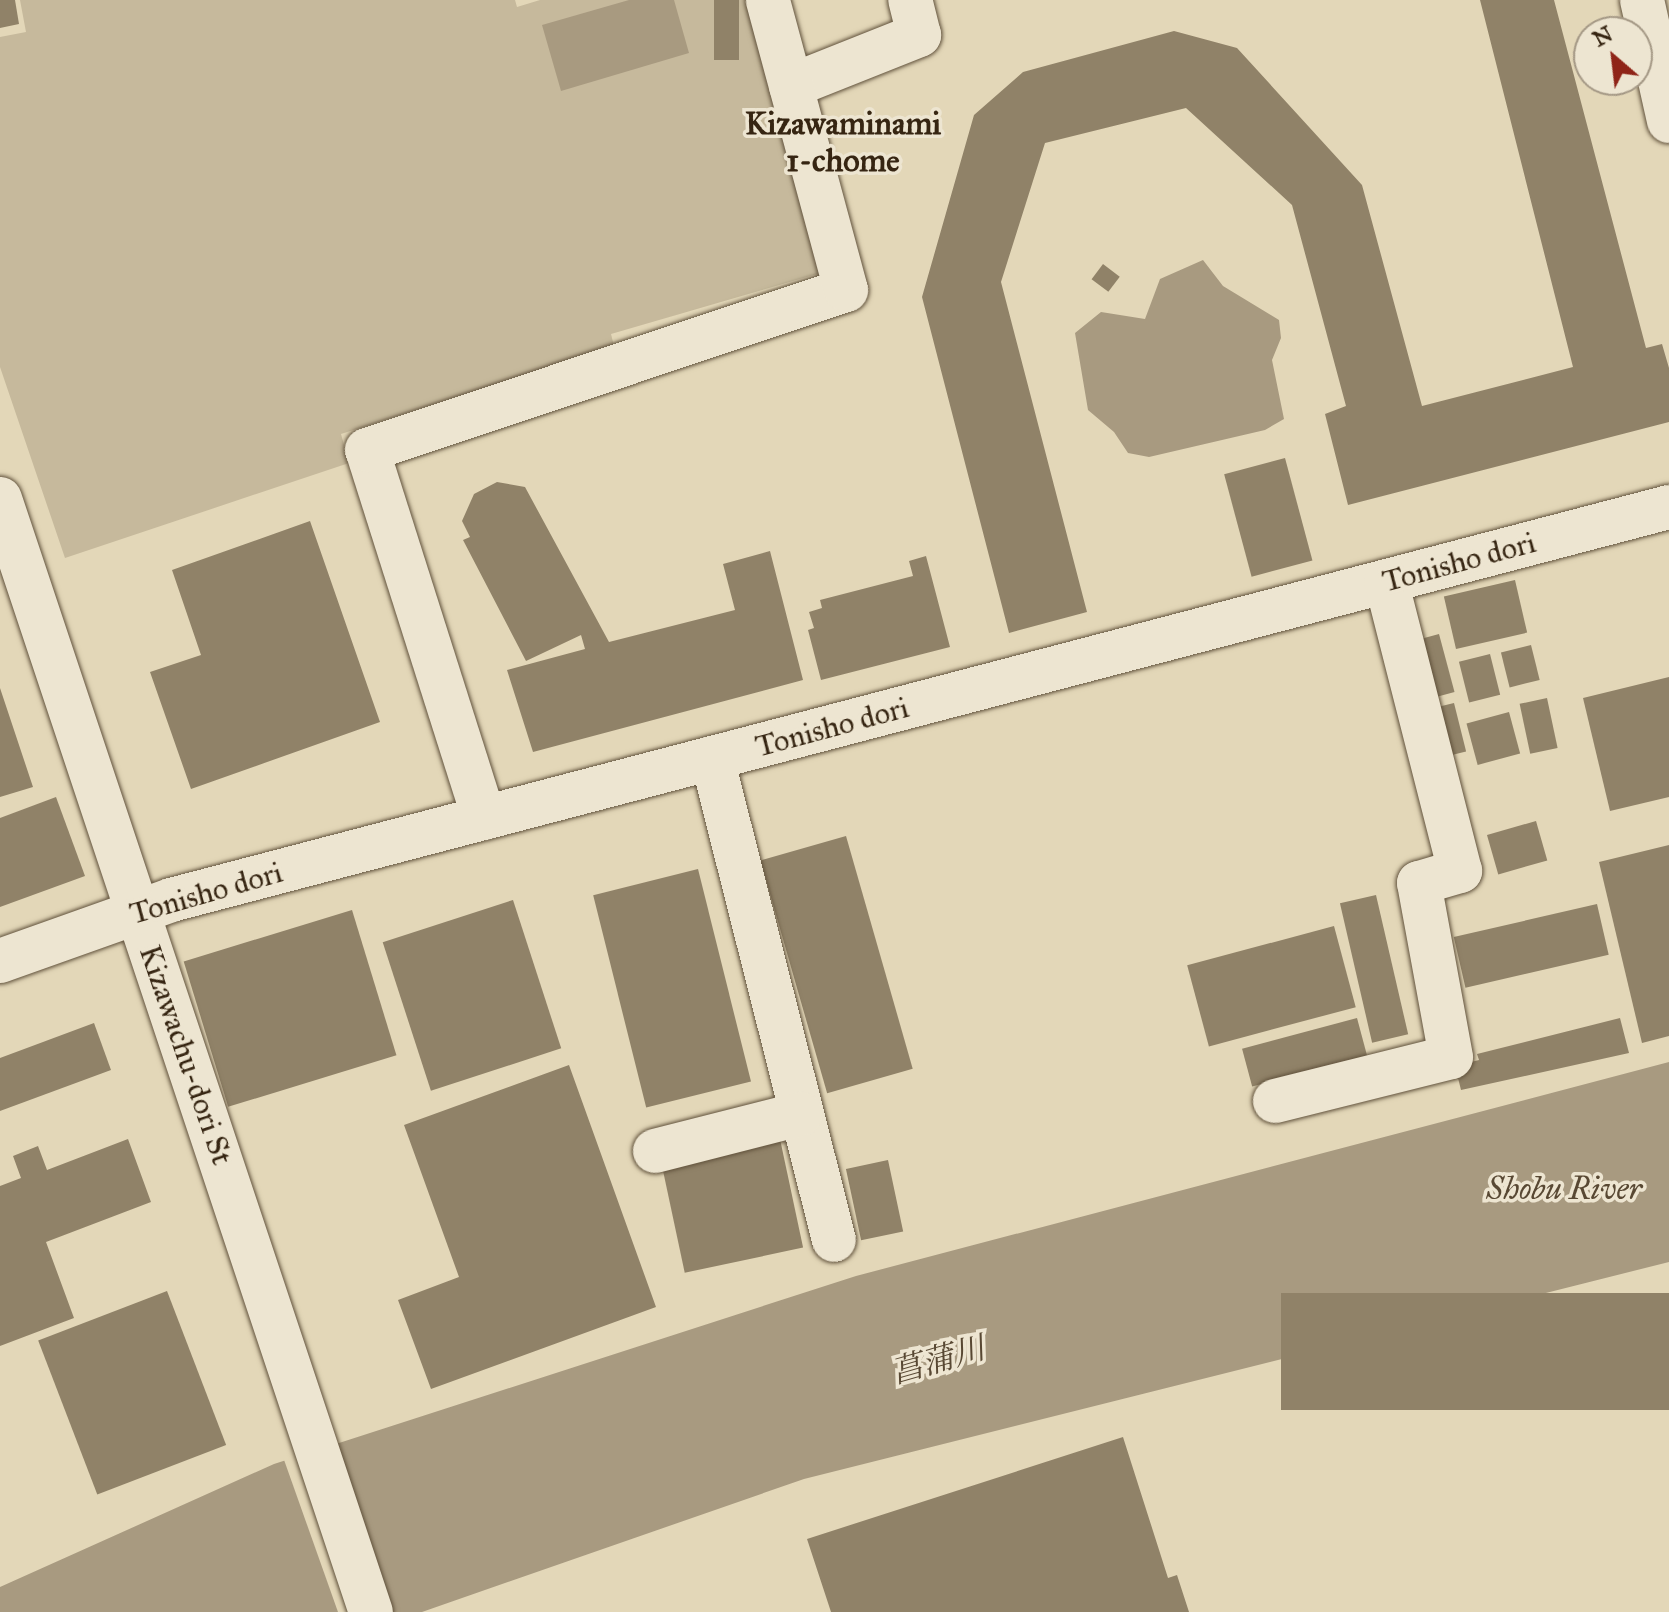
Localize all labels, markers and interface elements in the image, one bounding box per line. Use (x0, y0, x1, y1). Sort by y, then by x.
north arrow (1573, 16, 1653, 96)
text: N (1588, 20, 1617, 52)
district label: Kizawaminami 1-chome (745, 106, 941, 181)
street label: Tonisho dori (1379, 524, 1539, 600)
street label: Tonisho dori (752, 689, 912, 765)
street label: Tonisho dori (126, 854, 286, 932)
street label: Kizawachu-dori St (132, 941, 240, 1169)
water label: Shobu River (1486, 1170, 1642, 1208)
water label: 菖蒲川 (887, 1329, 989, 1393)

